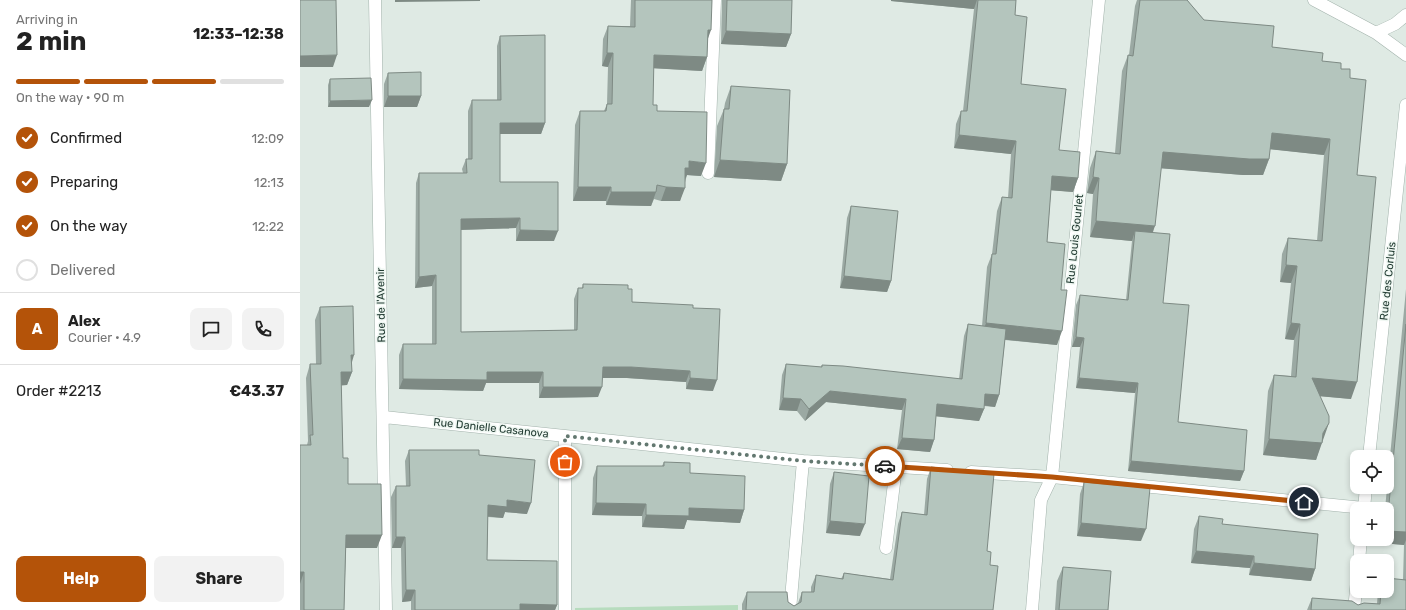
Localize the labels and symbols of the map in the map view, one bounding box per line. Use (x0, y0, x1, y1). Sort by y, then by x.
street label: Rue Louis Gourlet (1064, 193, 1086, 285)
street label: Rue des Corluis (1377, 241, 1399, 321)
street label: Rue de l'Avenir (374, 267, 388, 343)
street label: Rue Danielle Casanova (433, 415, 549, 441)
pin (548, 445, 582, 479)
courier (865, 446, 905, 486)
pin (1287, 485, 1321, 519)

